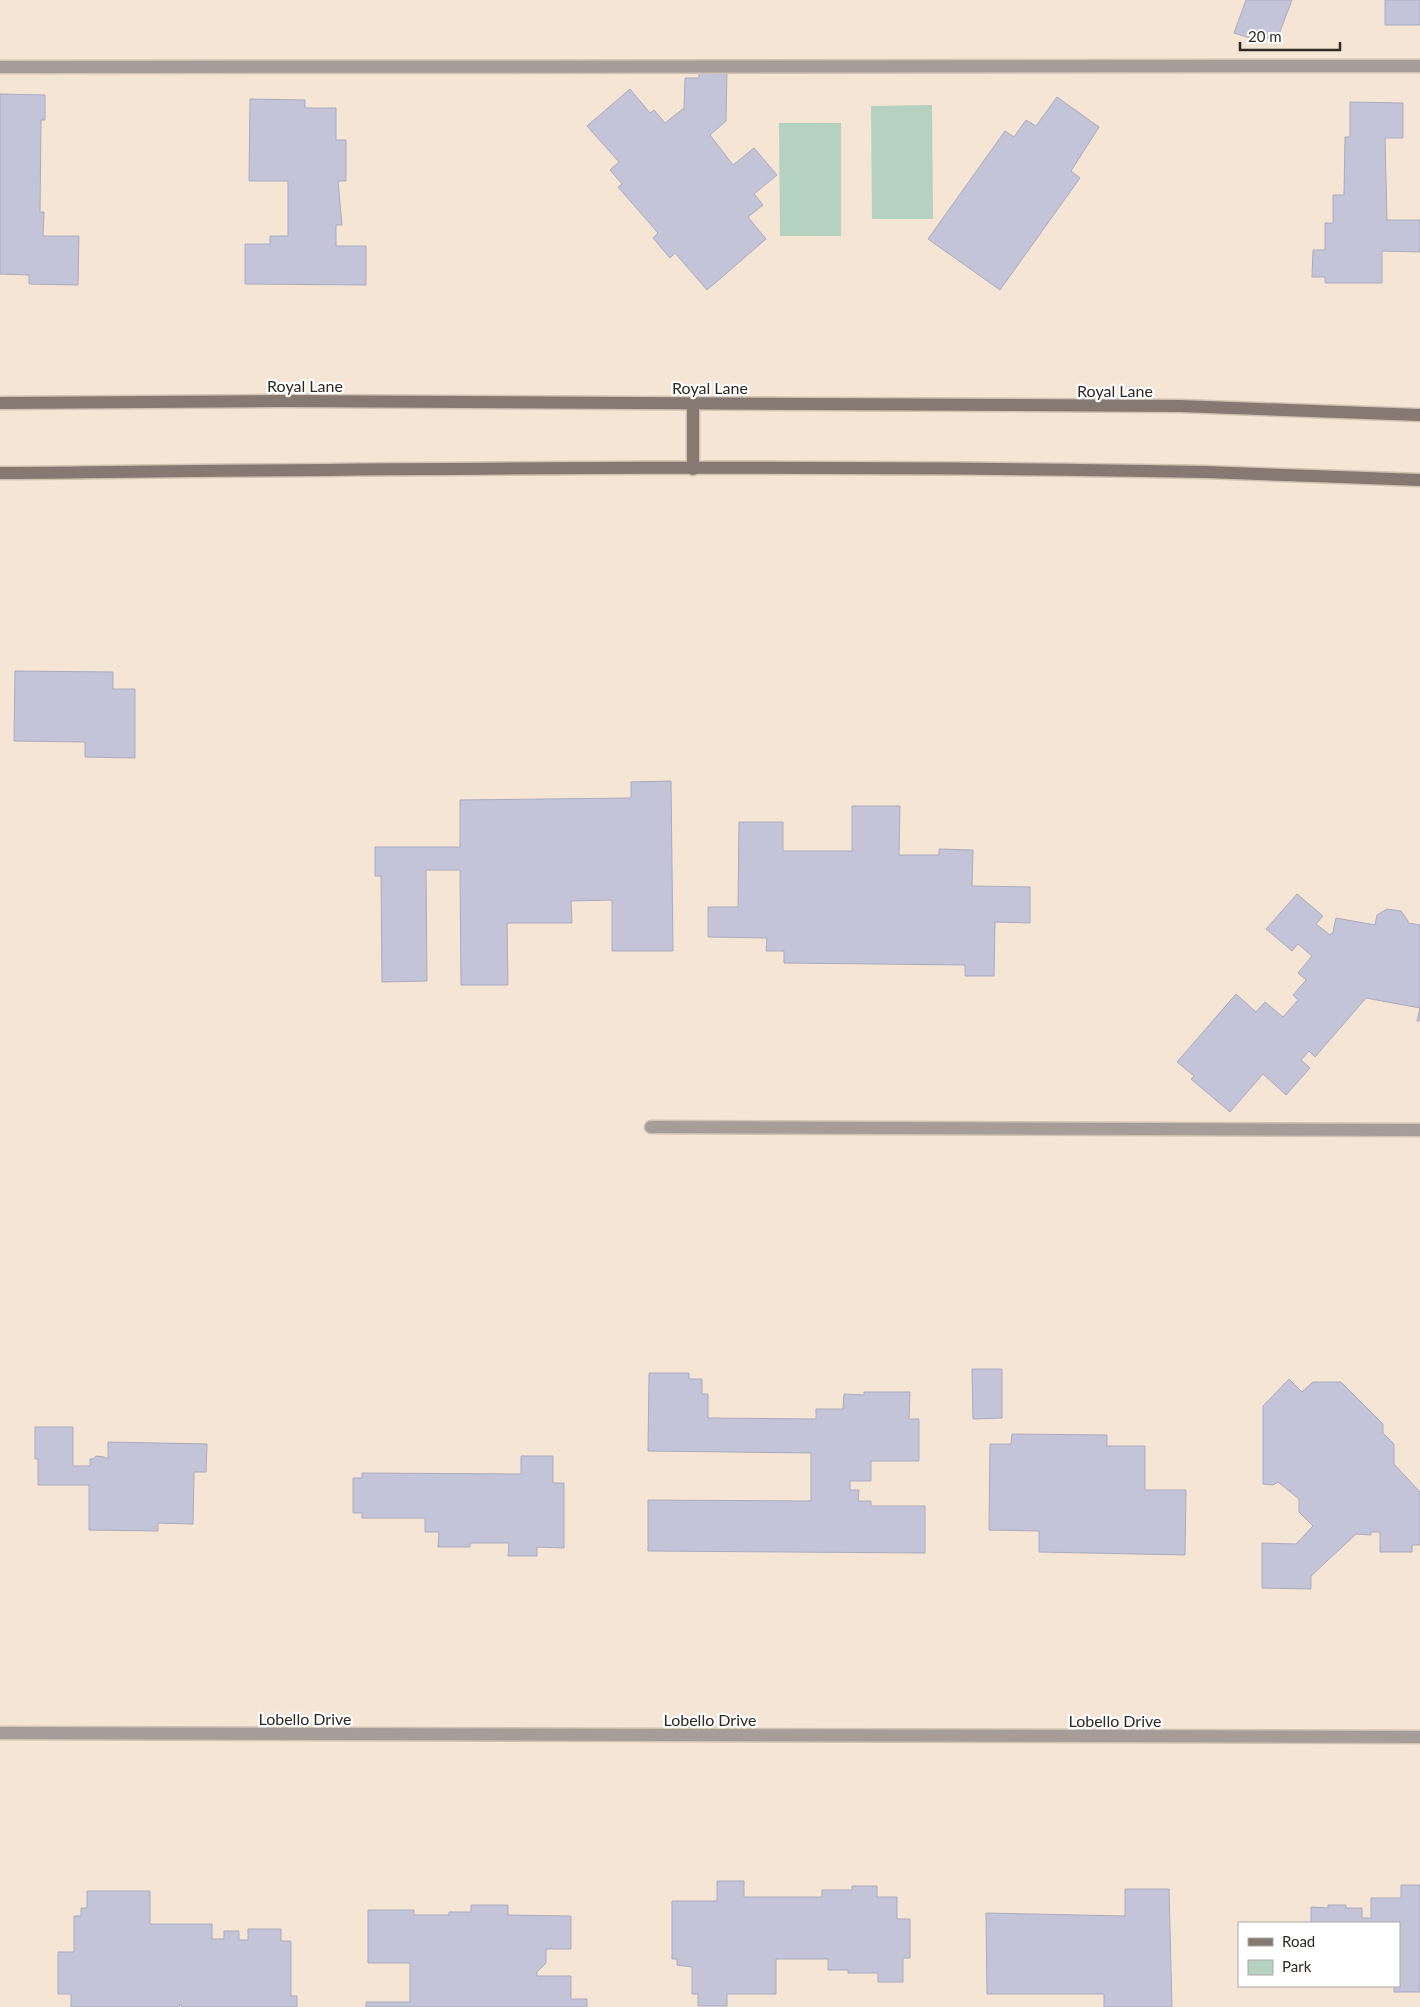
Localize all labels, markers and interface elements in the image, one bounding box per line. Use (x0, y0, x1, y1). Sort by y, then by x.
scale bar (1240, 20, 1340, 52)
text: 20 m (1248, 27, 1282, 45)
street label: Royal Lane (267, 376, 343, 395)
street label: Royal Lane (672, 378, 748, 397)
street label: Royal Lane (1077, 381, 1153, 400)
street label: Lobello Drive (259, 1709, 351, 1728)
street label: Lobello Drive (664, 1710, 756, 1729)
street label: Lobello Drive (1069, 1711, 1161, 1730)
legend (1238, 1922, 1400, 1987)
text: Road (1282, 1932, 1315, 1950)
text: Park (1282, 1957, 1312, 1975)

